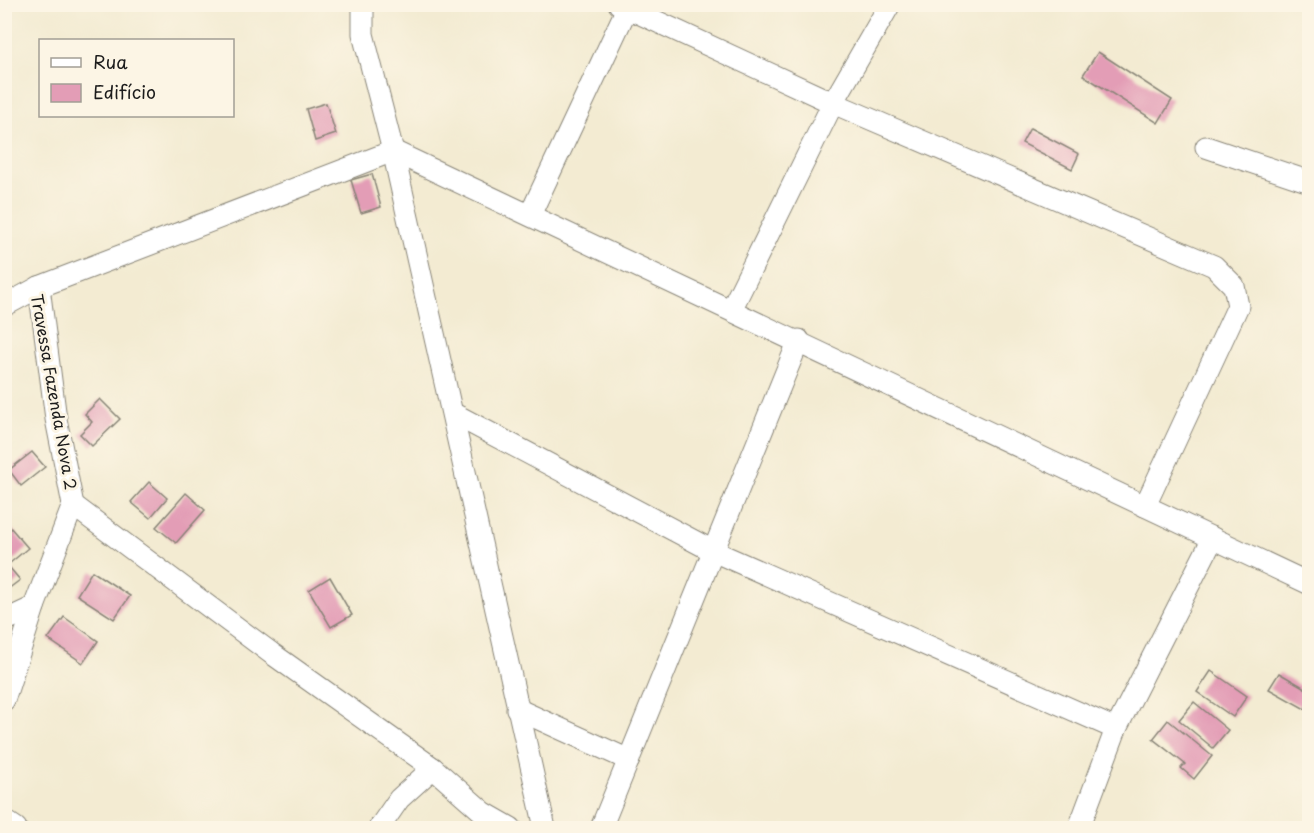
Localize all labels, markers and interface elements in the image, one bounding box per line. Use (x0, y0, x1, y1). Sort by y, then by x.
legend (39, 39, 234, 117)
text: Rua (93, 48, 128, 75)
text: Edifício (93, 78, 156, 105)
street label: Travessa Fazenda Nova 2 (26, 292, 84, 492)

